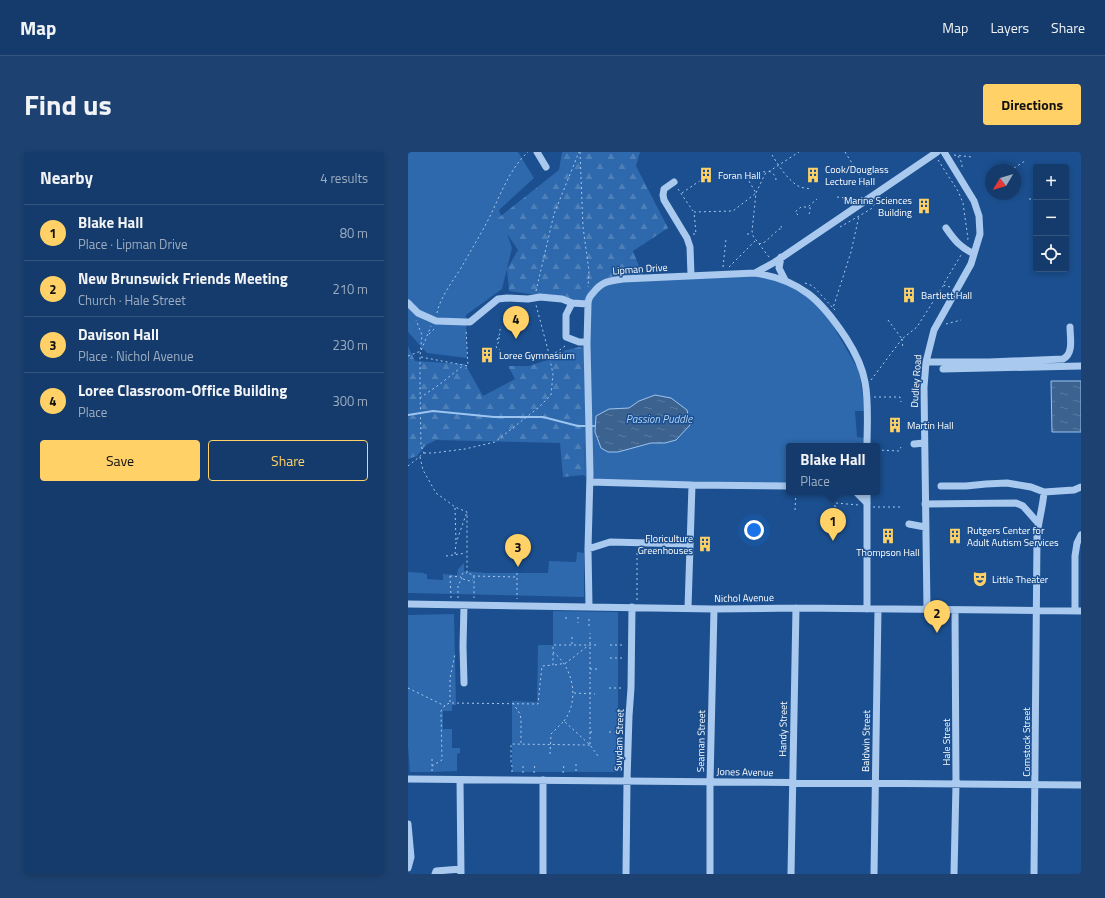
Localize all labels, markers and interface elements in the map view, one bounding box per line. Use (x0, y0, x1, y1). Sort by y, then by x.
text: Map (20, 13, 56, 42)
text: Map (942, 17, 968, 38)
text: Layers (990, 17, 1029, 38)
text: Share (1051, 17, 1085, 38)
text: Find us (24, 83, 112, 126)
button: Directions (983, 84, 1081, 125)
place label: Cook/Douglass Lecture Hall (825, 162, 889, 189)
north arrow (985, 164, 1021, 200)
map controls (1033, 164, 1069, 272)
button: + (1033, 164, 1069, 200)
text: Nearby (40, 165, 93, 191)
building icon: Foran Hall (697, 166, 715, 184)
building icon: Cook/Douglass Lecture Hall (804, 166, 822, 184)
text: 4 results (320, 168, 368, 188)
place label: Foran Hall (718, 168, 761, 183)
place label: Marine Sciences Building (844, 193, 912, 220)
building icon: Marine Sciences Building (915, 197, 933, 215)
button: − (1033, 200, 1069, 236)
text: Blake Hall (78, 211, 143, 234)
text: 1 (49, 223, 57, 243)
text: 80 m (340, 223, 368, 243)
text: Place · Lipman Drive (78, 234, 188, 254)
button: locate (1033, 236, 1069, 272)
street label: Lipman Drive (612, 260, 668, 278)
text: New Brunswick Friends Meeting (78, 267, 288, 290)
text: 2 (49, 279, 57, 299)
text: 210 m (332, 279, 368, 299)
building icon: Bartlett Hall (900, 286, 918, 304)
place label: Bartlett Hall (921, 288, 972, 303)
text: Church · Hale Street (78, 290, 186, 310)
pin: 4 (503, 306, 529, 339)
text: Davison Hall (78, 323, 159, 346)
text: 3 (49, 335, 57, 355)
text: 230 m (332, 335, 368, 355)
text: Place · Nichol Avenue (78, 346, 194, 366)
building icon: Loree Gymnasium (478, 346, 496, 364)
place label: Loree Gymnasium (499, 348, 575, 363)
street label: Dudley Road (907, 354, 925, 408)
text: Loree Classroom-Office Building (78, 379, 287, 402)
text: 4 (49, 391, 57, 411)
text: 300 m (332, 391, 368, 411)
text: Place (78, 402, 107, 422)
water label: Passion Puddle (626, 411, 693, 427)
building icon: Martin Hall (886, 416, 904, 434)
place label: Martin Hall (907, 418, 954, 433)
button: Save (40, 440, 200, 481)
button: Share (208, 440, 368, 481)
popup (786, 443, 880, 495)
text: Blake Hall (800, 448, 866, 471)
text: Place (800, 471, 830, 491)
pin: 1 (820, 508, 846, 541)
your location (744, 520, 764, 540)
place label: Rutgers Center for Adult Autism Services (967, 523, 1059, 550)
building icon: Thompson Hall (879, 527, 897, 545)
building icon: Rutgers Center for Adult Autism Services (946, 527, 964, 545)
place label: Floriculture Greenhouses (638, 531, 693, 558)
pin: 3 (505, 534, 531, 567)
building icon: Floriculture Greenhouses (696, 535, 714, 553)
place label: Thompson Hall (856, 545, 920, 560)
theatre icon: Little Theater (971, 570, 989, 588)
place label: Little Theater (992, 572, 1049, 587)
street label: Nichol Avenue (714, 590, 774, 606)
pin: 2 (924, 600, 950, 633)
street label: Handy Street (775, 701, 791, 757)
street label: Comstock Street (1019, 707, 1034, 777)
street label: Suydam Street (610, 708, 628, 771)
street label: Seaman Street (693, 709, 709, 772)
street label: Baldwin Street (858, 709, 874, 772)
street label: Hale Street (939, 718, 954, 766)
street label: Jones Avenue (717, 764, 773, 780)

